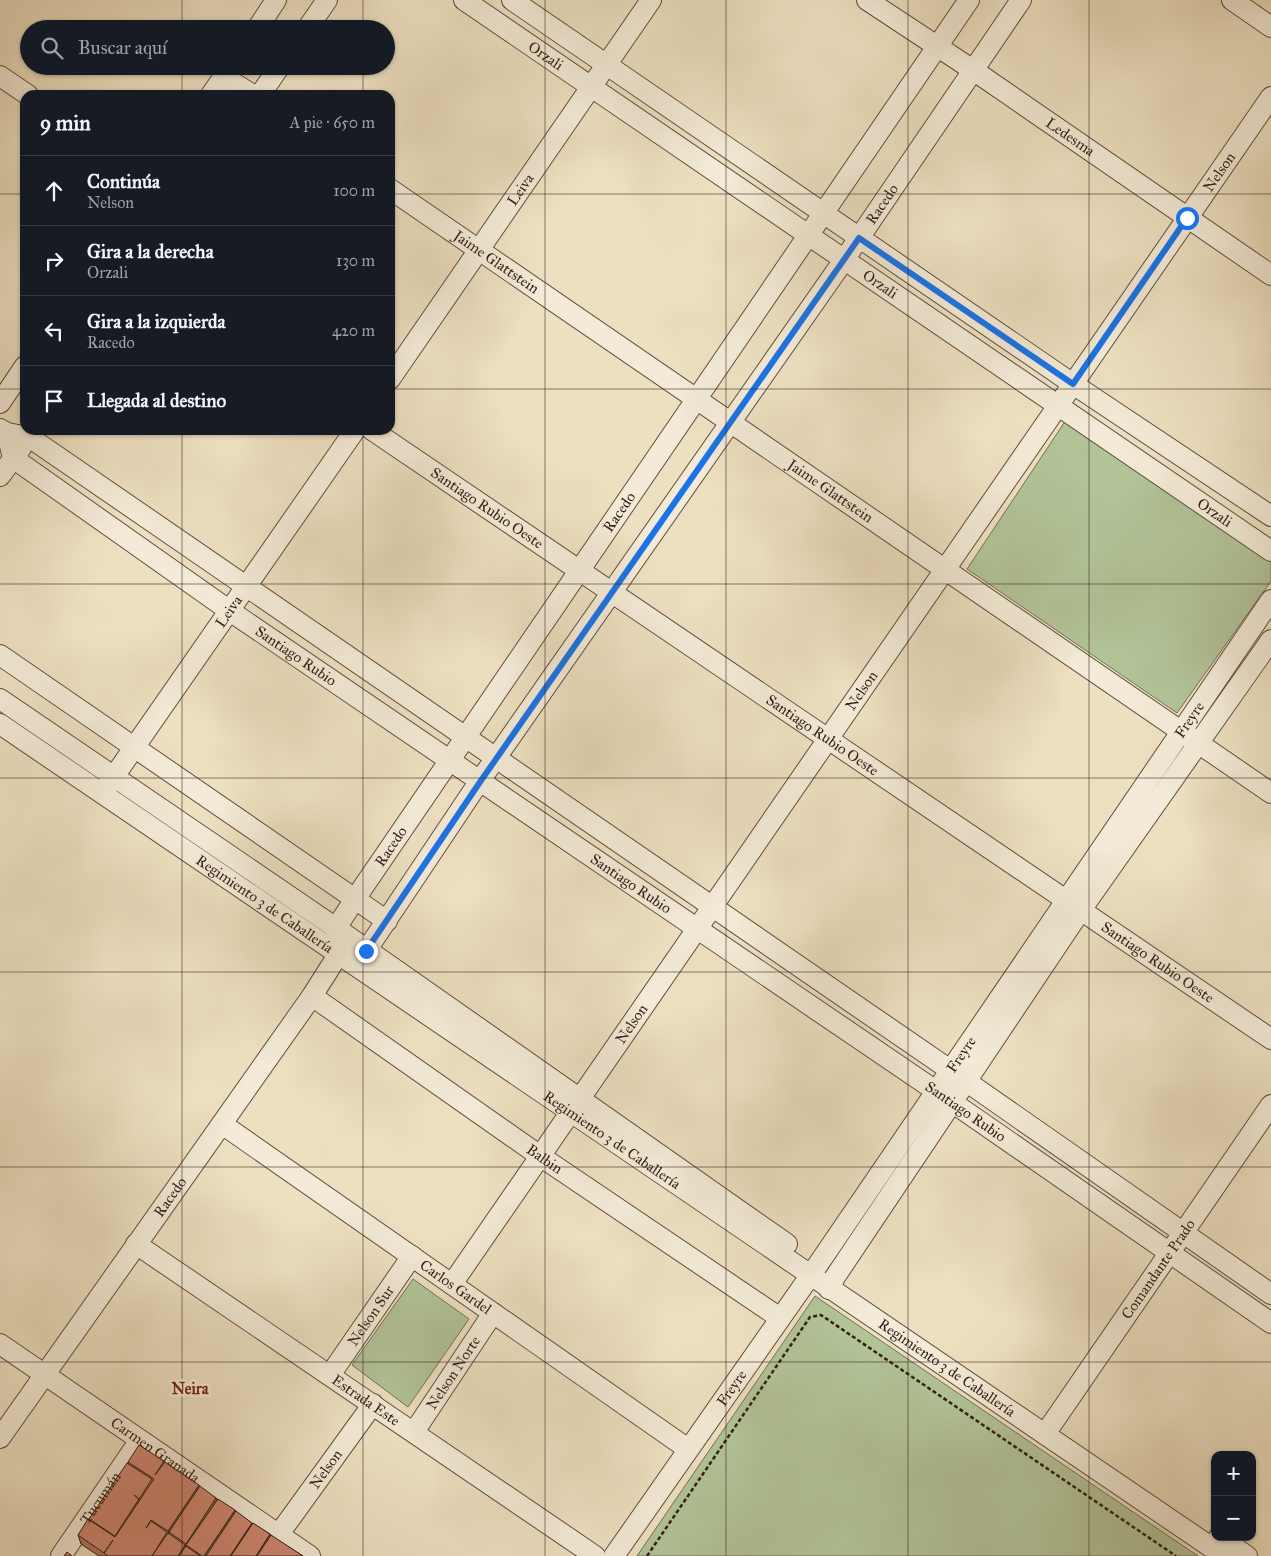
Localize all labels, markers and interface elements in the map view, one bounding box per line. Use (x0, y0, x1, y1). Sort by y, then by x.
search box (20, 20, 395, 75)
icon: search (38, 34, 66, 62)
text: Buscar aquí (78, 36, 167, 59)
street label: Orzali (525, 38, 567, 74)
text: 9 min (40, 110, 91, 136)
text: A pie · 650 m (290, 113, 375, 132)
street label: Ledesma (1042, 114, 1099, 160)
street label: Nelson (1199, 149, 1239, 195)
text: Continúa (87, 170, 160, 193)
street label: Leiva (503, 170, 538, 209)
icon: ahead (40, 177, 68, 205)
street label: Racedo (862, 180, 902, 228)
text: 100 m (333, 181, 375, 200)
text: Nelson (87, 193, 134, 212)
route start (1176, 207, 1199, 230)
street label: Jaime Glattstein (448, 225, 543, 298)
text: Gira a la derecha (87, 240, 214, 263)
icon: right (40, 247, 68, 275)
text: 130 m (336, 251, 375, 270)
text: Orzali (87, 263, 128, 282)
street label: Orzali (859, 266, 901, 302)
text: Gira a la izquierda (87, 310, 226, 333)
icon: left (40, 317, 68, 345)
text: 420 m (332, 321, 375, 340)
text: Racedo (87, 333, 135, 352)
icon: arrive (40, 387, 68, 415)
text: Llegada al destino (87, 389, 226, 412)
street label: Jaime Glattstein (782, 454, 877, 527)
street label: Santiago Rubio Oeste (427, 463, 547, 552)
street label: Racedo (599, 488, 640, 536)
street label: Orzali (1194, 494, 1236, 531)
street label: Leiva (211, 592, 246, 631)
street label: Santiago Rubio (252, 622, 340, 690)
street label: Nelson (842, 667, 881, 714)
street label: Santiago Rubio Oeste (763, 691, 882, 780)
street label: Freyre (1171, 698, 1208, 741)
street label: Racedo (371, 823, 411, 870)
street label: Santiago Rubio (587, 850, 675, 918)
street label: Regimiento 3 de Caballería (193, 851, 337, 957)
street label: Santiago Rubio Oeste (1098, 918, 1217, 1007)
route end (355, 940, 378, 963)
street label: Nelson (612, 1001, 651, 1047)
street label: Freyre (943, 1033, 980, 1076)
street label: Santiago Rubio (922, 1077, 1010, 1146)
street label: Regimiento 3 de Caballería (540, 1087, 685, 1193)
street label: Balbin (523, 1140, 566, 1178)
street label: Racedo (150, 1173, 191, 1220)
street label: Comandante Prado (1118, 1215, 1199, 1323)
street label: Carlos Gardel (416, 1256, 496, 1319)
street label: Nelson Sur (344, 1282, 398, 1349)
street label: Regimiento 3 de Caballería (875, 1315, 1020, 1421)
street label: Nelson Norte (422, 1333, 484, 1413)
street label: Freyre (713, 1367, 750, 1410)
street label: Estrada Este (328, 1371, 403, 1430)
district label: Neira (171, 1379, 210, 1398)
street label: Carmen Granada (107, 1413, 204, 1487)
street label: Nelson (306, 1446, 346, 1492)
map controls (1211, 1451, 1256, 1541)
button: + (1211, 1451, 1256, 1496)
street label: Tucumán (76, 1469, 125, 1528)
button: − (1211, 1496, 1256, 1541)

